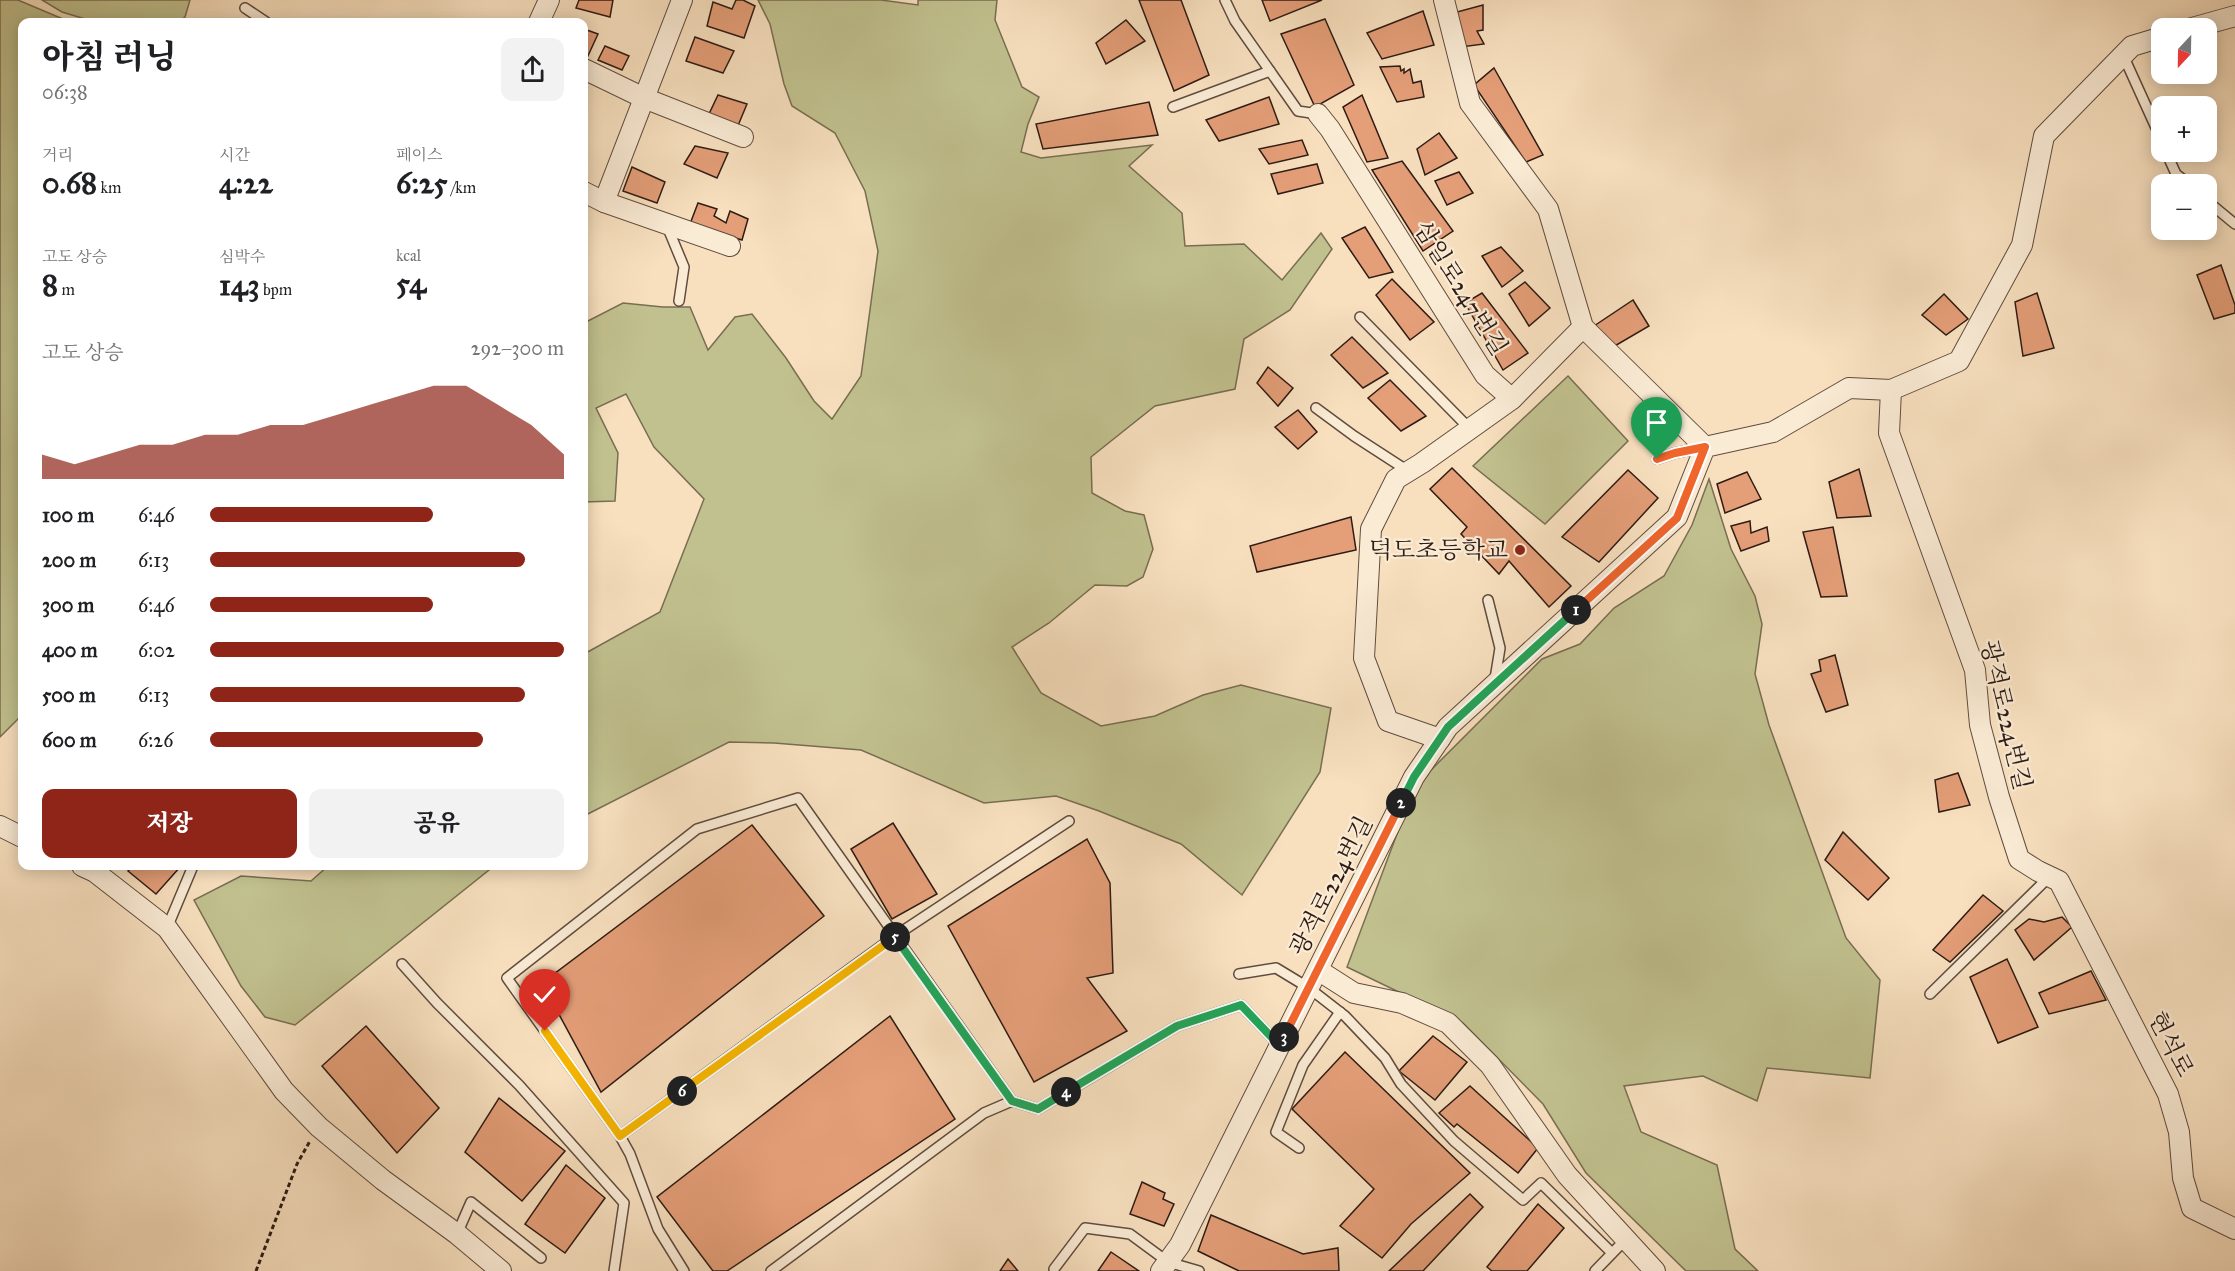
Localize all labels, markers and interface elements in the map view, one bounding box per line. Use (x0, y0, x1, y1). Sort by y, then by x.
north arrow (2151, 18, 2217, 84)
map controls (2151, 18, 2217, 240)
text: 아침 러닝 (42, 37, 177, 77)
button: share (501, 38, 564, 101)
text: 06:38 (42, 80, 88, 104)
button: + (2151, 96, 2217, 162)
text: 거리 (42, 145, 73, 164)
text: 시간 (219, 145, 250, 164)
text: 페이스 (396, 145, 442, 164)
text: 0.68 (42, 165, 97, 201)
text: 4:22 (219, 165, 273, 201)
text: 6:25 (396, 165, 447, 201)
button: − (2151, 174, 2217, 240)
text: km (97, 178, 121, 197)
text: /km (447, 178, 476, 197)
street label: 삼일로247번길 (1408, 215, 1514, 361)
text: kcal (396, 246, 421, 265)
text: 고도 상승 (42, 247, 107, 266)
text: 심박수 (219, 247, 265, 266)
text: 54 (396, 265, 426, 301)
text: 8 (42, 267, 58, 303)
text: 143 (219, 267, 260, 303)
text: m (58, 280, 75, 299)
text: bpm (260, 280, 292, 299)
text: 292–300 m (471, 336, 564, 360)
text: 고도 상승 (42, 340, 124, 364)
pin (1631, 397, 1682, 459)
icon: arrive (1640, 406, 1673, 439)
text: 100 m (42, 503, 94, 527)
text: 6:46 (138, 503, 175, 527)
place label: 덕도초등학교 (1369, 535, 1508, 565)
marker: 덕도초등학교 (1513, 543, 1527, 557)
text: 200 m (42, 548, 96, 572)
text: 6:13 (138, 548, 169, 572)
text: 300 m (42, 593, 94, 617)
text: 6:46 (138, 593, 175, 617)
pin: 1 (1561, 595, 1591, 625)
text: 1 (1573, 600, 1579, 619)
street label: 광적로224번길 (1974, 637, 2038, 793)
text: 400 m (42, 638, 98, 662)
text: 6:02 (138, 638, 175, 662)
text: 500 m (42, 683, 96, 707)
text: 6:13 (138, 683, 169, 707)
text: 600 m (42, 728, 97, 752)
text: 6:26 (138, 728, 173, 752)
pin: 2 (1386, 788, 1416, 818)
button: 저장 (42, 789, 297, 858)
button: 공유 (309, 789, 564, 858)
text: 2 (1397, 793, 1405, 812)
street label: 광적로224번길 (1283, 811, 1379, 961)
pin: 5 (880, 922, 910, 952)
text: 5 (891, 927, 899, 946)
pin (519, 969, 570, 1031)
icon: check (528, 978, 561, 1011)
street label: 현석로 (2142, 1006, 2200, 1082)
pin: 3 (1269, 1022, 1299, 1052)
text: 3 (1281, 1027, 1287, 1046)
pin: 6 (667, 1076, 697, 1106)
pin: 4 (1051, 1077, 1081, 1107)
text: 6 (678, 1081, 686, 1100)
text: 4 (1062, 1082, 1070, 1101)

